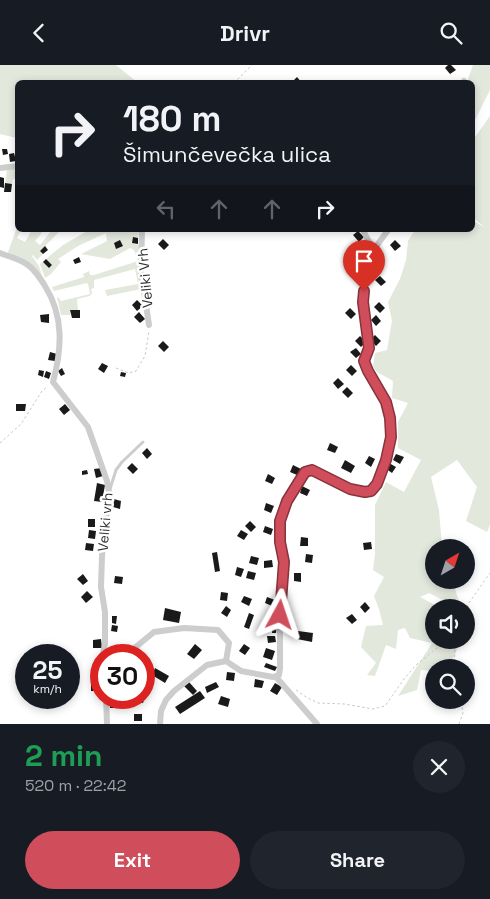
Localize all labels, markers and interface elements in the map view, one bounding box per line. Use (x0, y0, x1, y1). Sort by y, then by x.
icon: back (25, 19, 53, 47)
text: Drivr (220, 19, 270, 47)
icon: search (437, 19, 465, 47)
text: 180 m (123, 97, 221, 141)
icon: right (40, 100, 105, 165)
text: Šimunčevečka ulica (123, 140, 331, 168)
icon: left (152, 195, 180, 223)
icon: ahead (205, 195, 233, 223)
icon: ahead (258, 195, 286, 223)
icon: right (311, 195, 339, 223)
pin (343, 240, 385, 291)
street label: Veliki Vrh (133, 247, 157, 309)
icon: arrive (350, 247, 378, 275)
street label: Veliki vrh (93, 492, 117, 552)
north arrow (425, 539, 475, 589)
map controls (425, 539, 475, 709)
position arrow (253, 588, 305, 640)
button: sound (425, 599, 475, 649)
speed limit sign: 30 (90, 644, 155, 709)
text: 25 (33, 654, 62, 686)
button: search (425, 659, 475, 709)
text: km/h (33, 681, 62, 697)
text: 2 min (25, 736, 103, 775)
button: close (413, 741, 465, 793)
text: 520 m · 22:42 (25, 775, 126, 796)
button: Exit (25, 831, 240, 889)
button: Share (250, 831, 465, 889)

